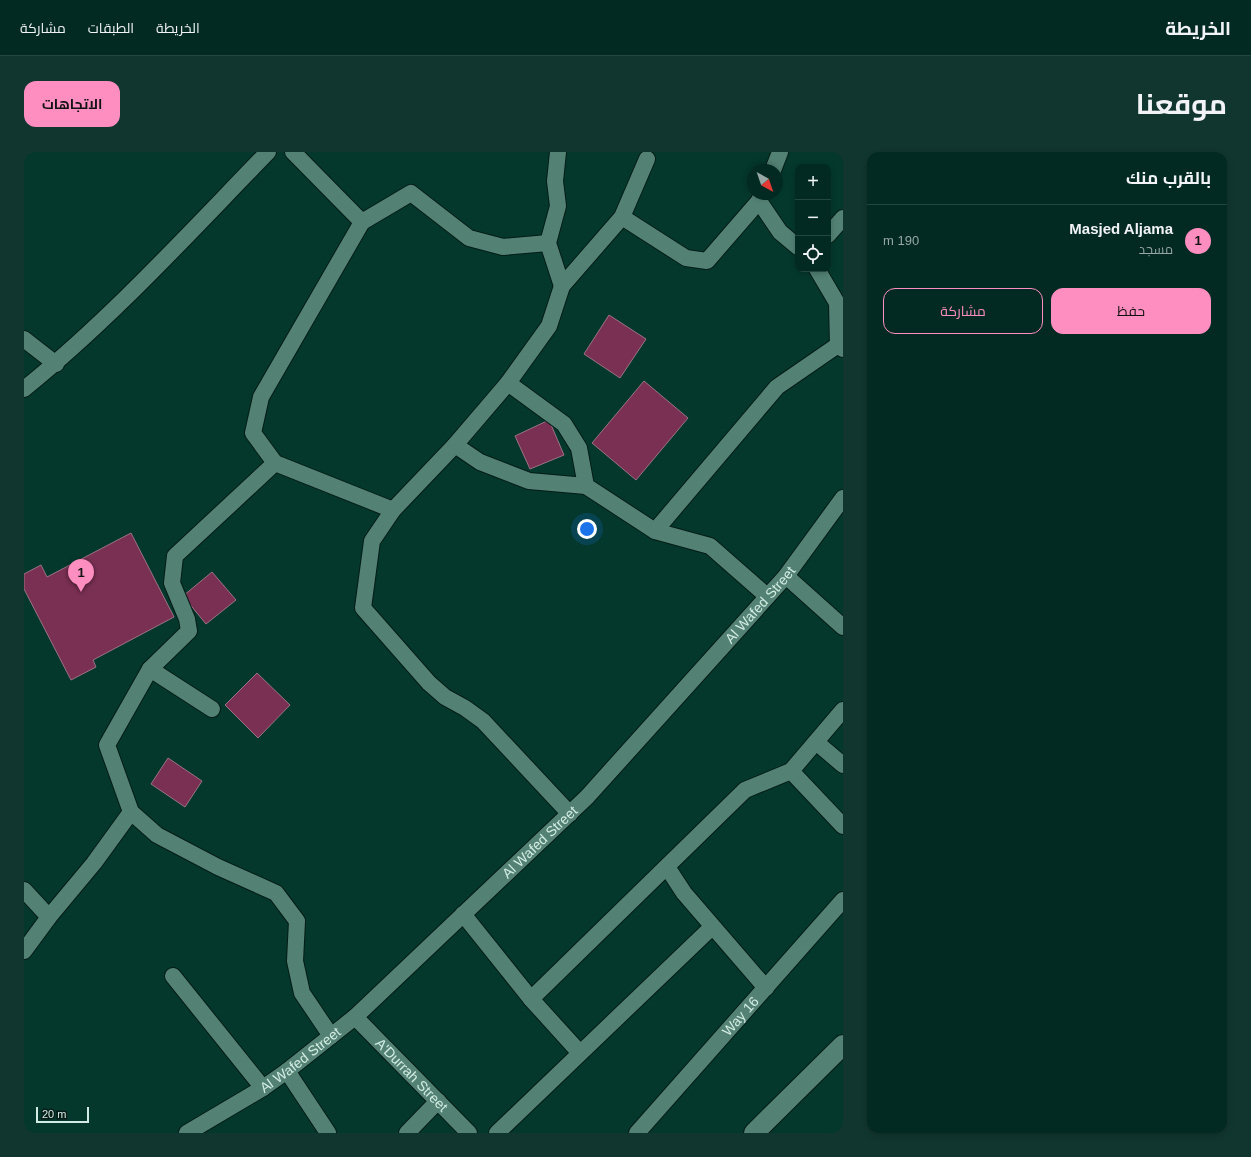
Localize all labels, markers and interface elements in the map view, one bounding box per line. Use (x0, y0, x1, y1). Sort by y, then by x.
text: الخريطة (1165, 18, 1231, 39)
text: مشاركة (20, 20, 66, 36)
text: الطبقات (88, 20, 134, 36)
text: الخريطة (156, 20, 200, 36)
button: الاتجاهات (24, 81, 120, 127)
text: موقعنا (1136, 89, 1227, 120)
north arrow (747, 164, 783, 200)
map controls (795, 164, 831, 272)
button: + (795, 164, 831, 200)
text: بالقرب منك (1126, 169, 1211, 188)
button: − (795, 200, 831, 236)
text: Masjed Aljama (1069, 220, 1173, 237)
text: 190 m (883, 233, 919, 248)
text: 1 (1194, 233, 1202, 248)
button: locate (795, 236, 831, 272)
text: مسجد (1139, 242, 1173, 257)
button: مشاركة (883, 288, 1043, 334)
button: حفظ (1051, 288, 1211, 334)
your location (577, 519, 597, 539)
pin: 1 (68, 559, 94, 592)
street label: Al Wafed Street (722, 563, 798, 646)
street label: Al Wafed Street (499, 802, 581, 881)
street label: Way 16 (719, 993, 762, 1039)
street label: Al Wafed Street (257, 1024, 344, 1096)
street label: A'Durrah Street (372, 1035, 451, 1115)
scale bar (36, 1105, 89, 1124)
text: 20 m (42, 1108, 66, 1120)

